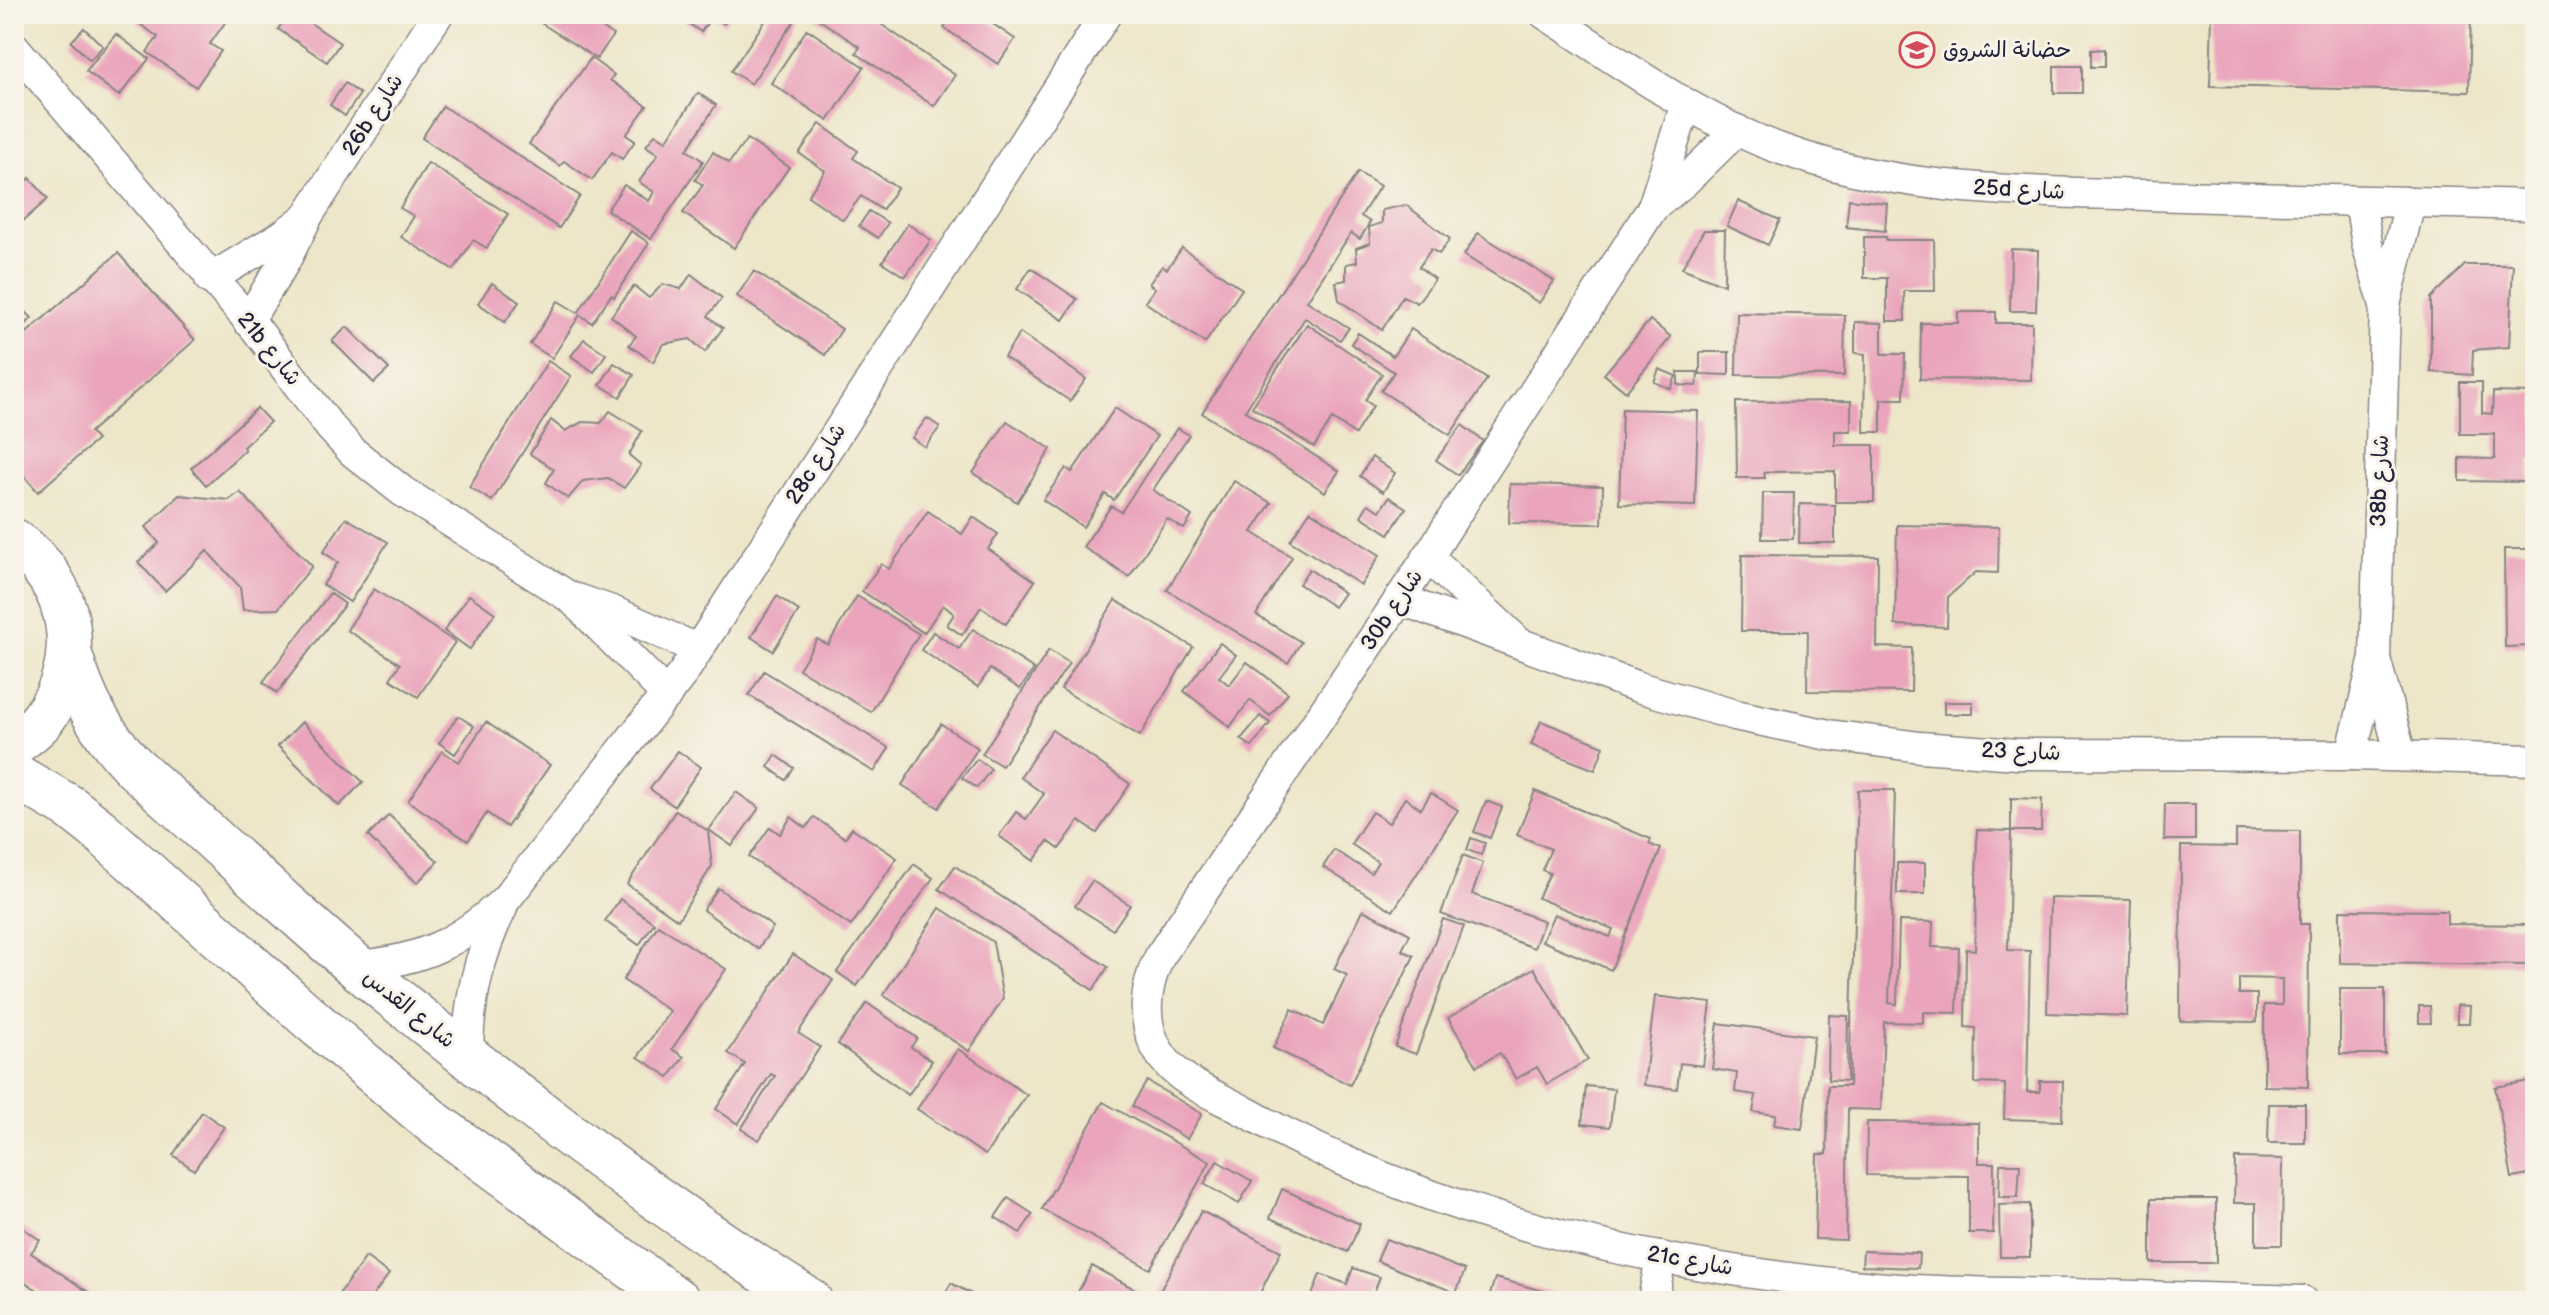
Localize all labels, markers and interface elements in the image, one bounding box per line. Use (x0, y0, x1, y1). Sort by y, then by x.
school or university icon: حضانة الشروق (1898, 31, 1936, 69)
place label: حضانة الشروق (1943, 37, 2071, 64)
street label: 26b شارع (337, 69, 410, 162)
street label: 25d شارع (1972, 174, 2066, 207)
street label: 21b شارع (230, 307, 307, 392)
street label: 28c شارع (780, 418, 853, 510)
street label: 38b شارع (2365, 434, 2396, 528)
street label: 30b شارع (1355, 564, 1430, 656)
street label: شارع 23 (1981, 737, 2061, 768)
street label: شارع القدس (357, 964, 461, 1055)
street label: 21c شارع (1645, 1240, 1735, 1283)

